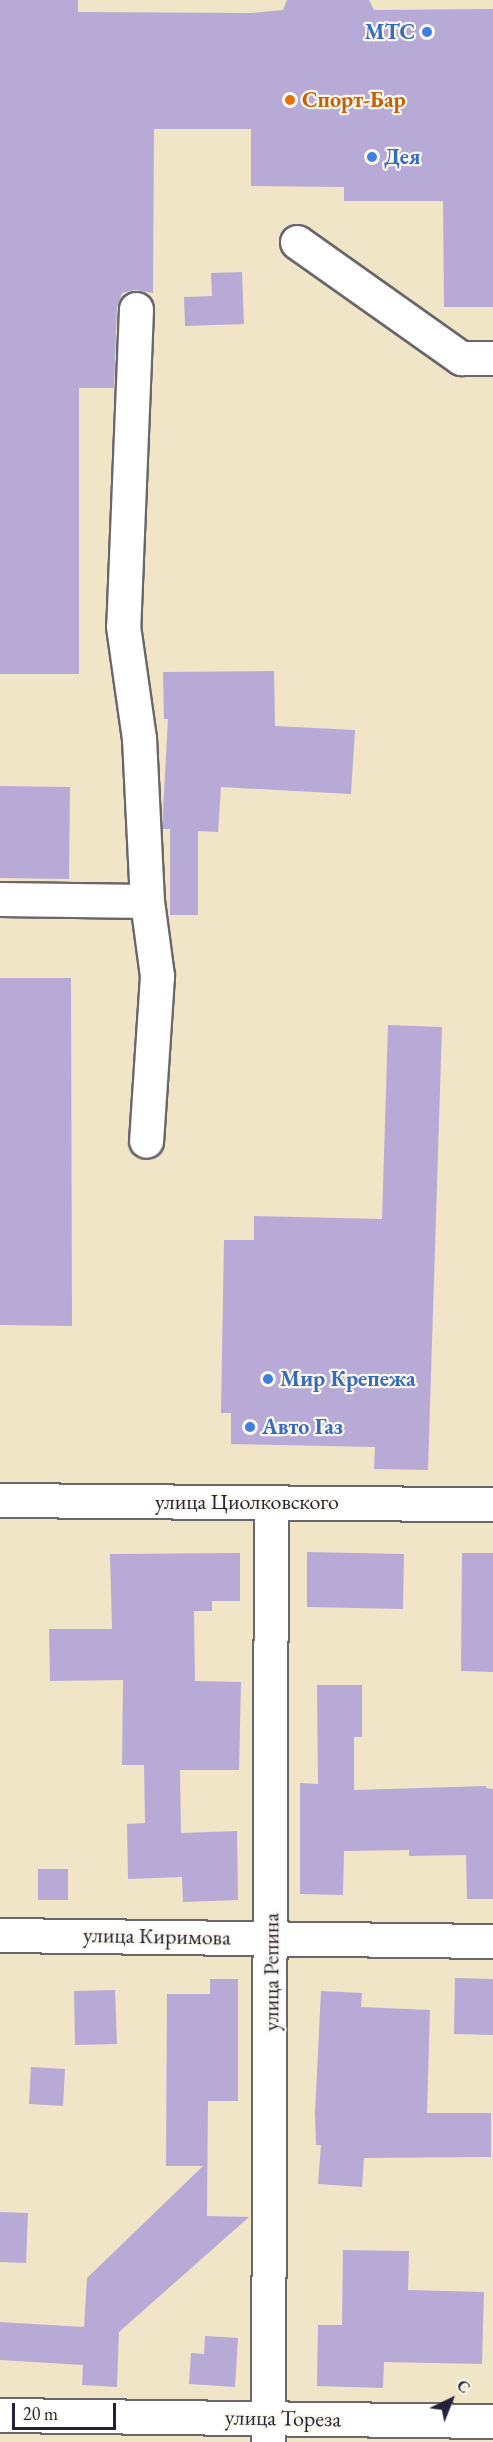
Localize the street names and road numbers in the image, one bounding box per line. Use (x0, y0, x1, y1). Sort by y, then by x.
street label: улица Циолковского (155, 1489, 339, 1515)
street label: улица Репина (258, 1913, 284, 2031)
street label: улица Киримова (83, 1922, 231, 1950)
street label: улица Тореза (225, 2404, 341, 2432)

